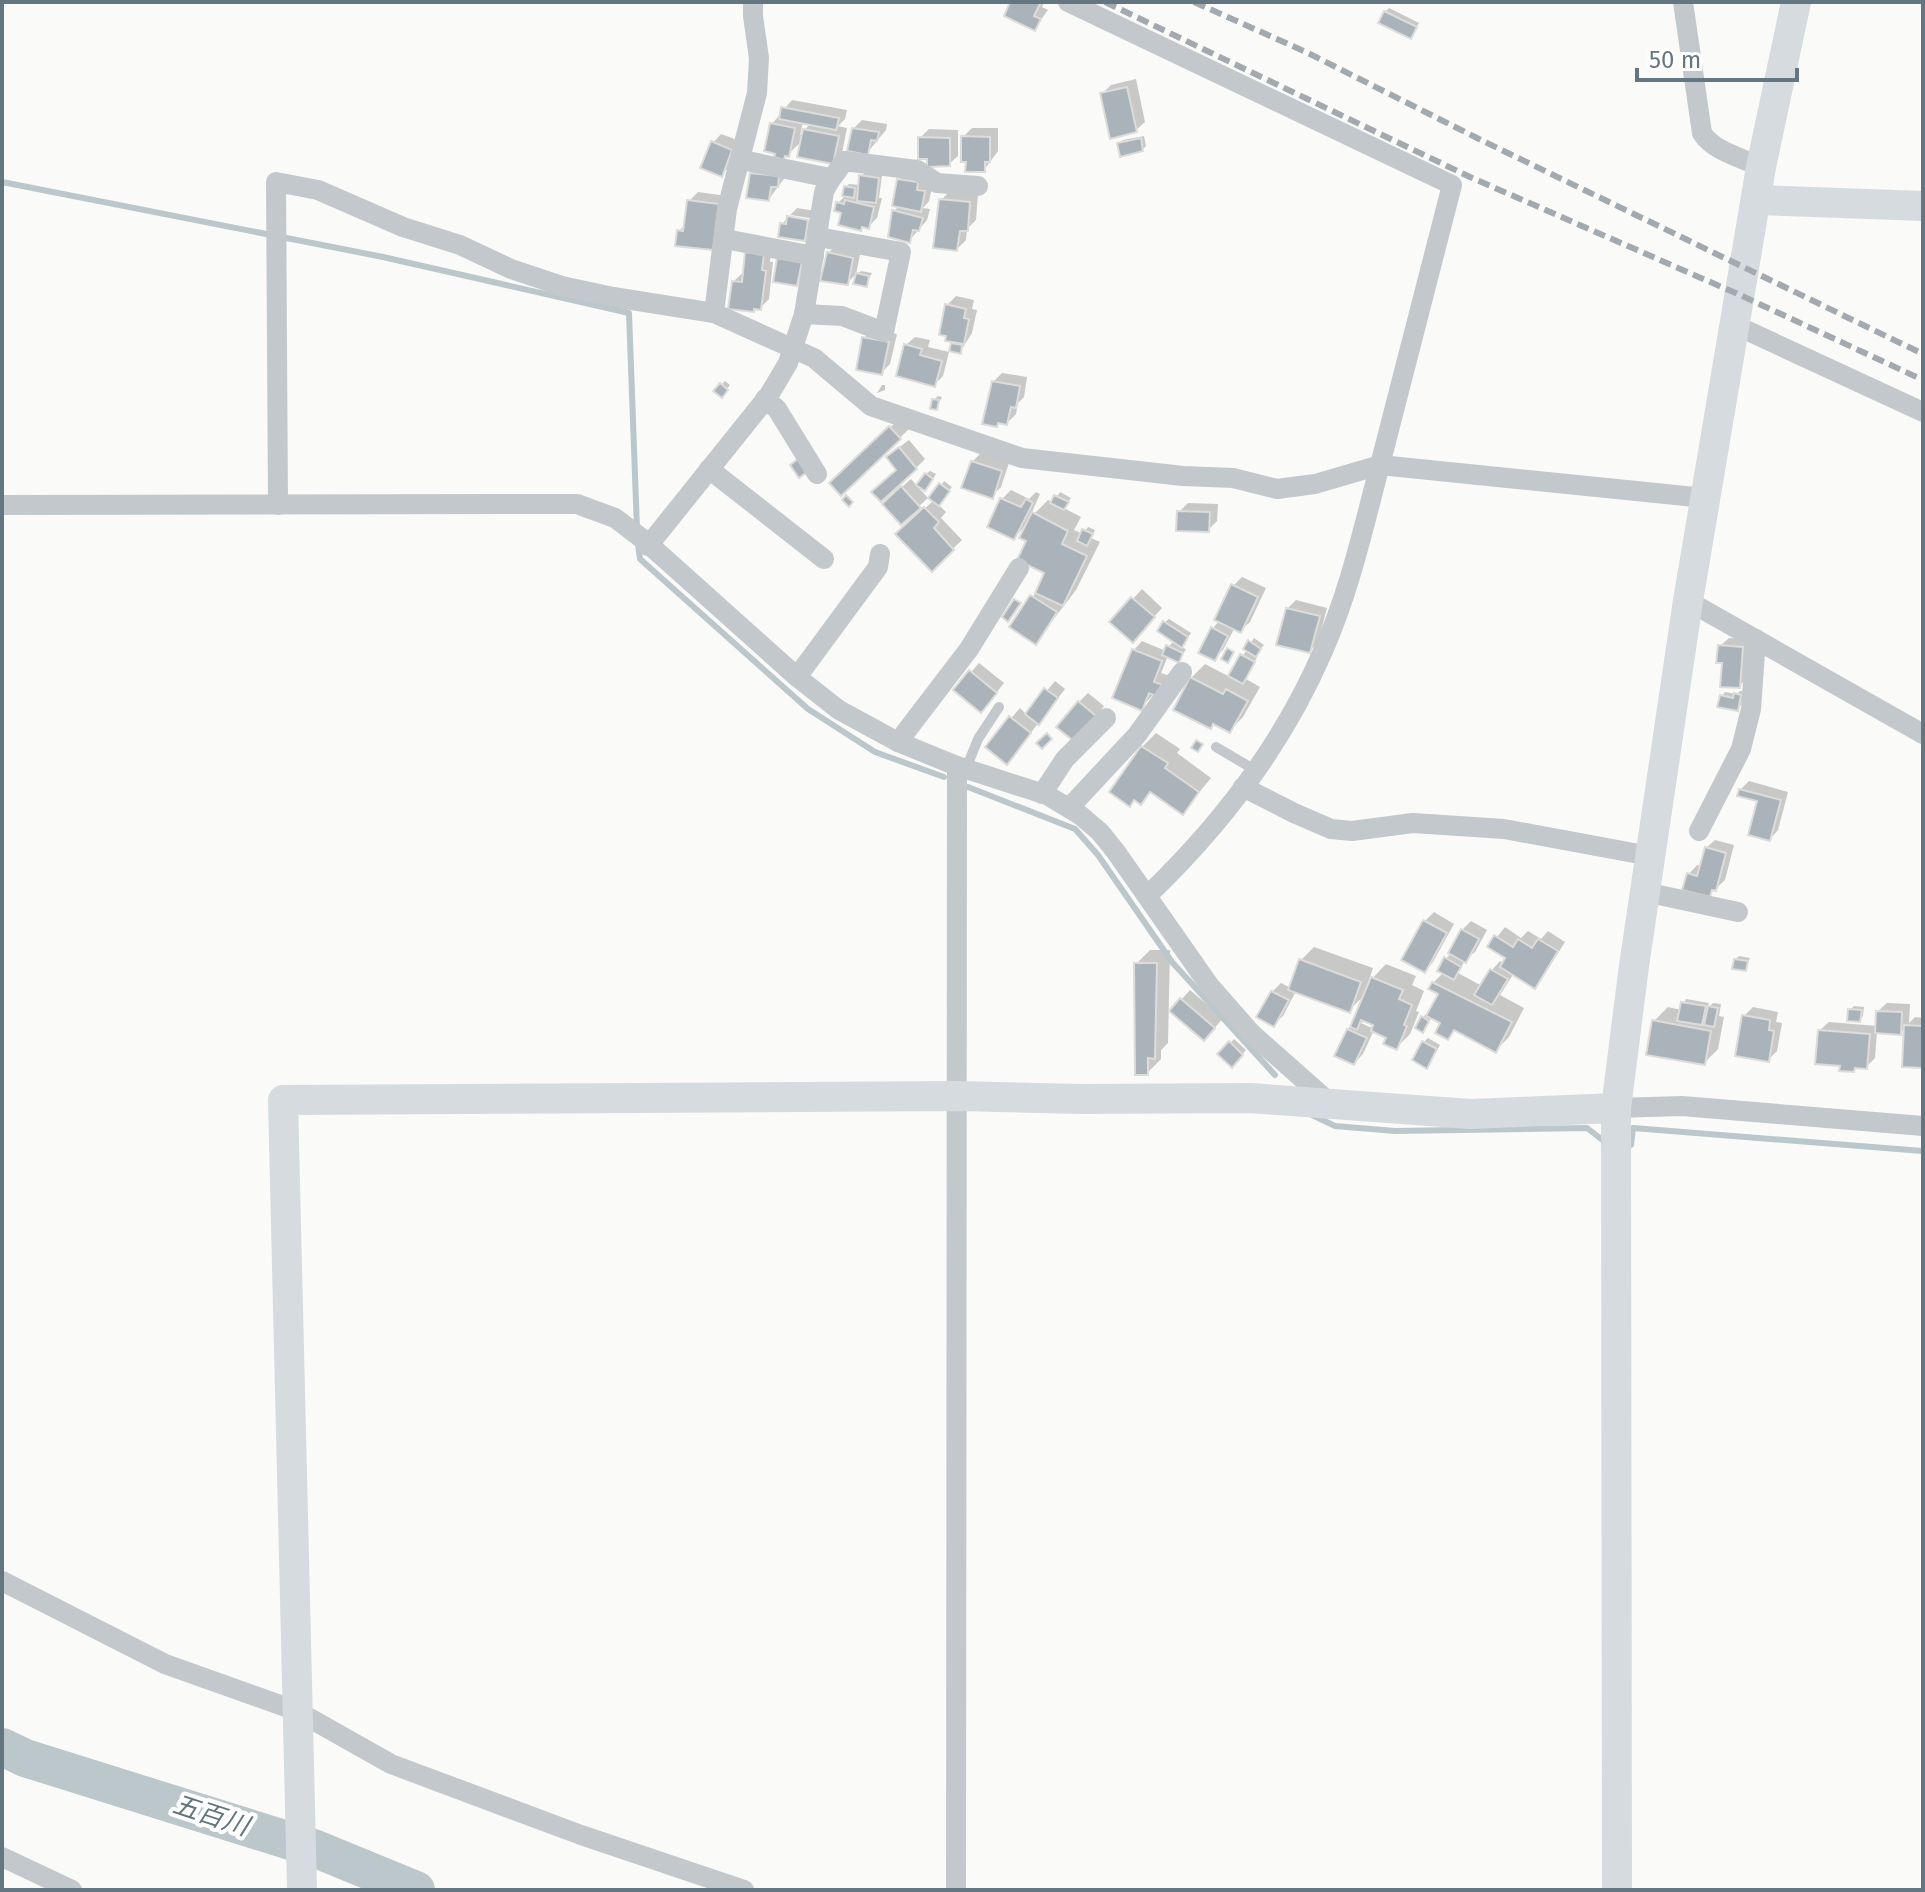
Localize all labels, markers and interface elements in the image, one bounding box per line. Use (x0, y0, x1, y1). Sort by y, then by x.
scale bar (1637, 32, 1797, 82)
text: 50 m (1649, 46, 1701, 74)
water label: 五百川 (169, 1789, 256, 1843)

